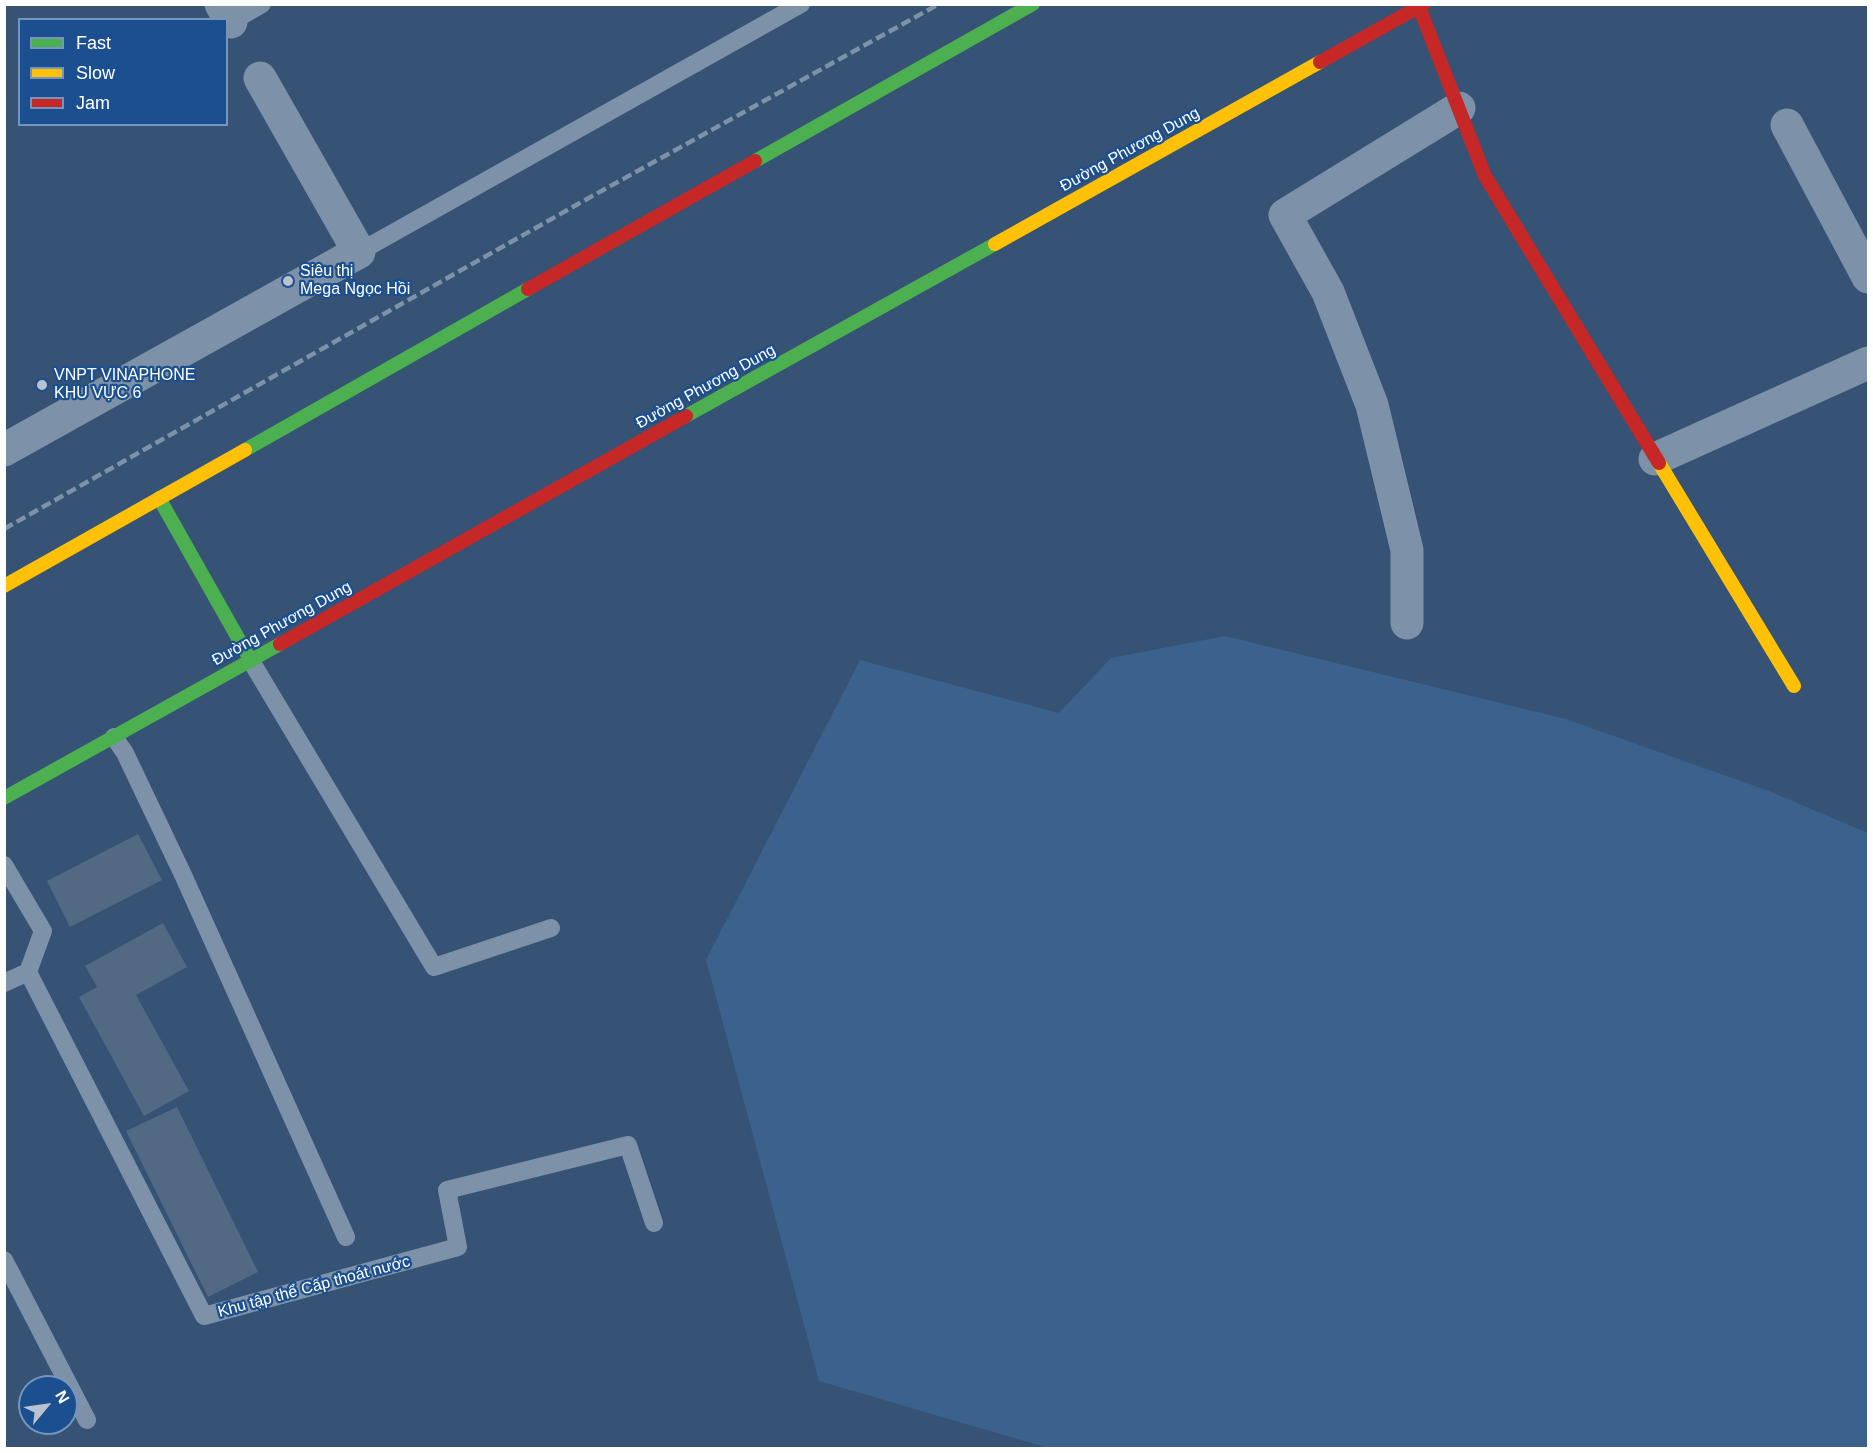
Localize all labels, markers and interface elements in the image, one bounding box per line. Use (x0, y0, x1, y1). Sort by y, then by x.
legend (18, 18, 228, 126)
text: Fast (76, 33, 111, 53)
text: Slow (76, 63, 115, 83)
text: Jam (76, 93, 110, 113)
street label: Đường Phương Dung (1057, 104, 1203, 196)
place label: Siêu thị Mega Ngọc Hồi (300, 262, 410, 300)
marker: Siêu thị Mega Ngọc Hồi (281, 274, 295, 288)
street label: Đường Phương Dung (633, 341, 779, 433)
place label: VNPT VINAPHONE KHU VỰC 6 (54, 366, 195, 404)
marker: VNPT VINAPHONE KHU VỰC 6 (35, 378, 49, 392)
street label: Đường Phương Dung (209, 578, 355, 670)
street label: Khu tập thể Cấp thoát nước (216, 1252, 412, 1322)
north arrow (18, 1375, 78, 1435)
text: N (52, 1388, 73, 1406)

